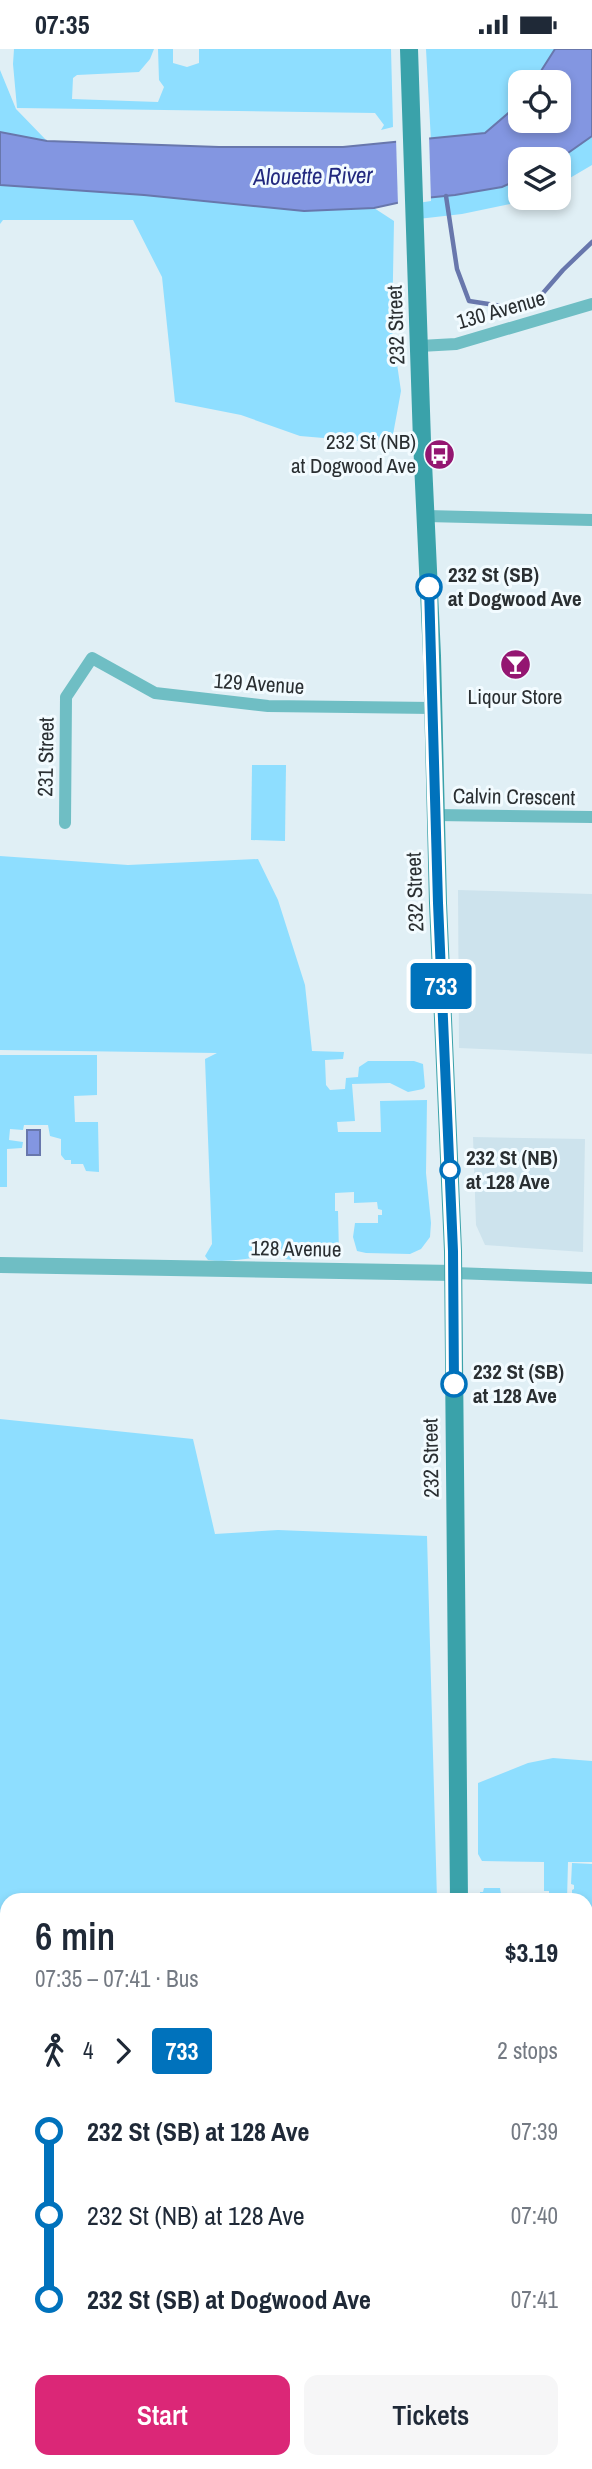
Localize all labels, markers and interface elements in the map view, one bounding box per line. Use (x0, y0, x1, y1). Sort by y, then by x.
text: 07:35 (35, 7, 90, 42)
map controls (508, 70, 571, 210)
button: locate (508, 70, 571, 133)
button: layers (508, 147, 571, 210)
water label: Alouette River (252, 159, 374, 192)
street label: 130 Avenue (453, 283, 548, 336)
street label: 232 Street (380, 285, 411, 365)
place label: 232 St (NB) at Dogwood Ave (291, 427, 416, 480)
bus stop icon: 232 St (NB) at Dogwood Ave (422, 437, 456, 471)
place label: 232 St (SB) at Dogwood Ave (448, 560, 582, 613)
marker: 232 St (SB) at Dogwood Ave (416, 574, 442, 600)
bar icon: Liqour Store (498, 648, 532, 682)
street label: 129 Avenue (213, 666, 305, 701)
place label: Liqour Store (468, 682, 562, 711)
street label: 231 Street (30, 717, 61, 797)
street label: Calvin Crescent (453, 781, 576, 812)
street label: 232 Street (399, 852, 430, 932)
line badge: 733 (401, 963, 481, 1009)
text: 733 (425, 970, 457, 1002)
place label: 232 St (NB) at 128 Ave (466, 1143, 558, 1196)
marker: 232 St (NB) at 128 Ave (440, 1160, 460, 1180)
street label: 128 Avenue (250, 1233, 342, 1264)
place label: 232 St (SB) at 128 Ave (473, 1357, 564, 1410)
marker: 232 St (SB) at 128 Ave (441, 1371, 467, 1397)
street label: 232 Street (415, 1418, 446, 1498)
text: 6 min (35, 1911, 115, 1962)
text: $3.19 (505, 1935, 558, 1970)
text: 07:35 – 07:41 · Bus (35, 1963, 199, 1994)
icon: walk (35, 2032, 73, 2070)
icon: forward (104, 2032, 142, 2070)
text: 4 (83, 2035, 94, 2066)
text: 733 (166, 2035, 198, 2067)
text: 2 stops (497, 2035, 558, 2066)
text: 232 St (SB) at 128 Ave (87, 2114, 309, 2149)
text: 07:39 (511, 2116, 558, 2147)
text: 232 St (NB) at 128 Ave (87, 2198, 305, 2233)
text: 07:40 (511, 2200, 558, 2231)
text: 232 St (SB) at Dogwood Ave (87, 2282, 371, 2317)
text: 07:41 (511, 2284, 558, 2315)
button: Start (35, 2375, 290, 2455)
button: Tickets (304, 2375, 558, 2455)

